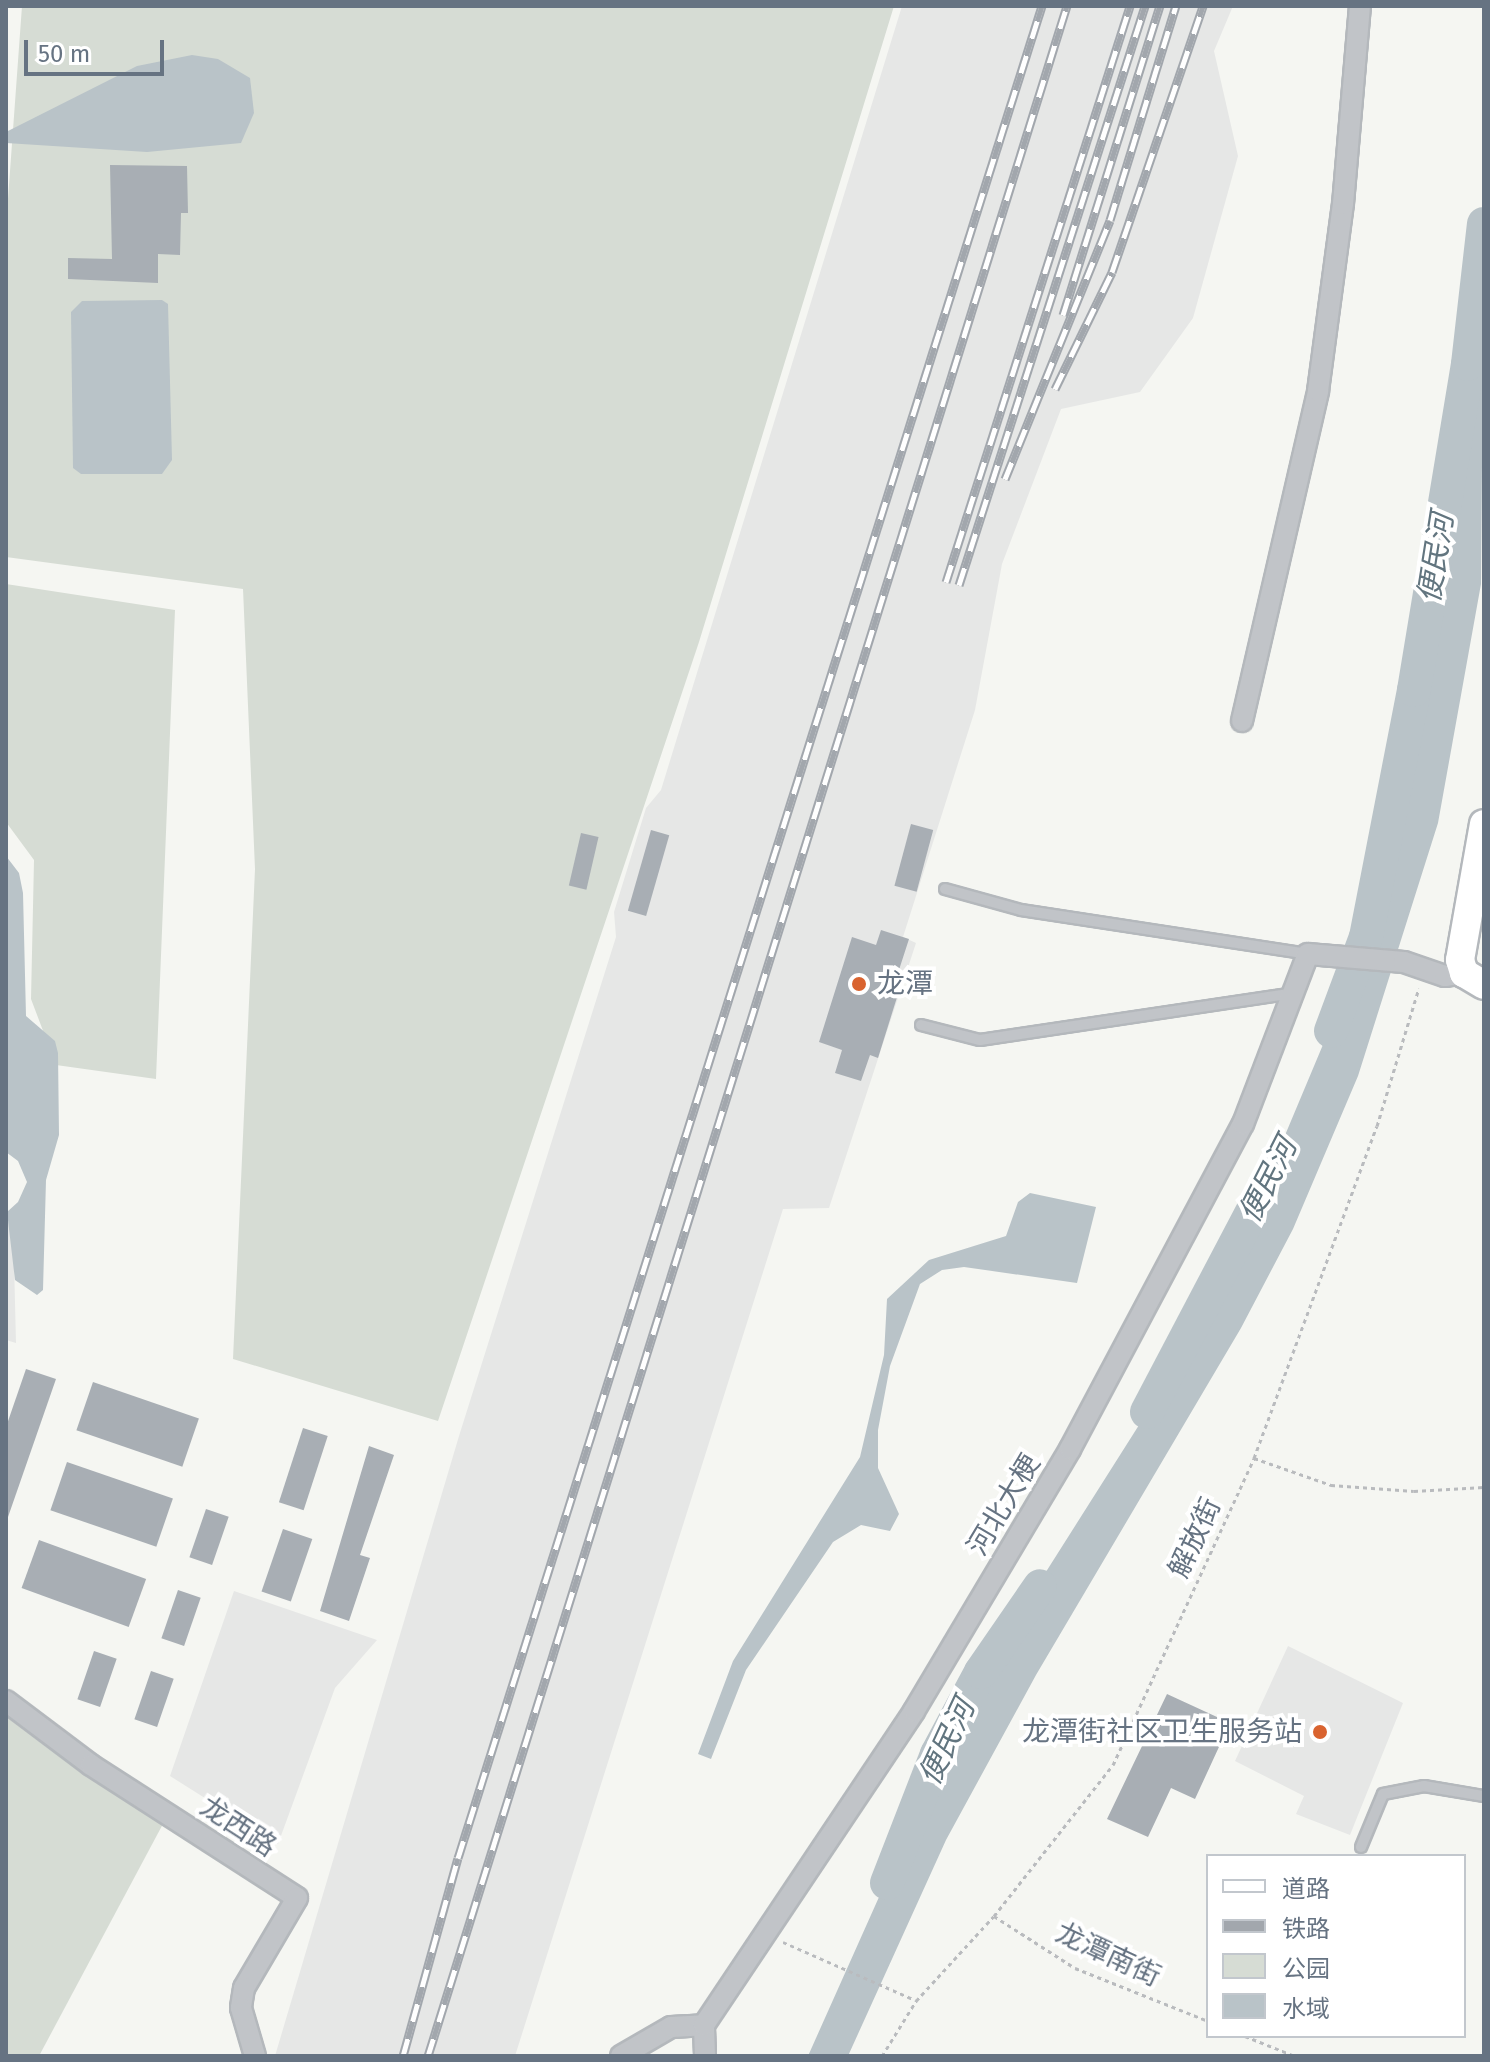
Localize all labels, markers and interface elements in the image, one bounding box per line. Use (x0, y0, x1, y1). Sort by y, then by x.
scale bar (28, 24, 168, 74)
text: 50 m (38, 40, 90, 68)
water label: 便民河 (1411, 511, 1461, 605)
place label: 龙潭 (877, 967, 933, 1001)
marker: 龙潭 (848, 973, 870, 995)
water label: 便民河 (1232, 1132, 1304, 1228)
street label: 河北大梗 (961, 1448, 1047, 1562)
street label: 解放街 (1162, 1493, 1228, 1583)
water label: 便民河 (912, 1694, 982, 1790)
place label: 龙潭街社区卫生服务站 (1022, 1715, 1302, 1749)
marker: 龙潭街社区卫生服务站 (1309, 1721, 1331, 1743)
street label: 龙西路 (194, 1790, 282, 1864)
legend (1206, 1854, 1466, 2038)
text: 道路 (1282, 1875, 1330, 1903)
text: 铁路 (1282, 1915, 1330, 1943)
street label: 龙潭南街 (1050, 1916, 1166, 1994)
text: 公园 (1282, 1955, 1330, 1983)
text: 水域 (1282, 1995, 1330, 2023)

